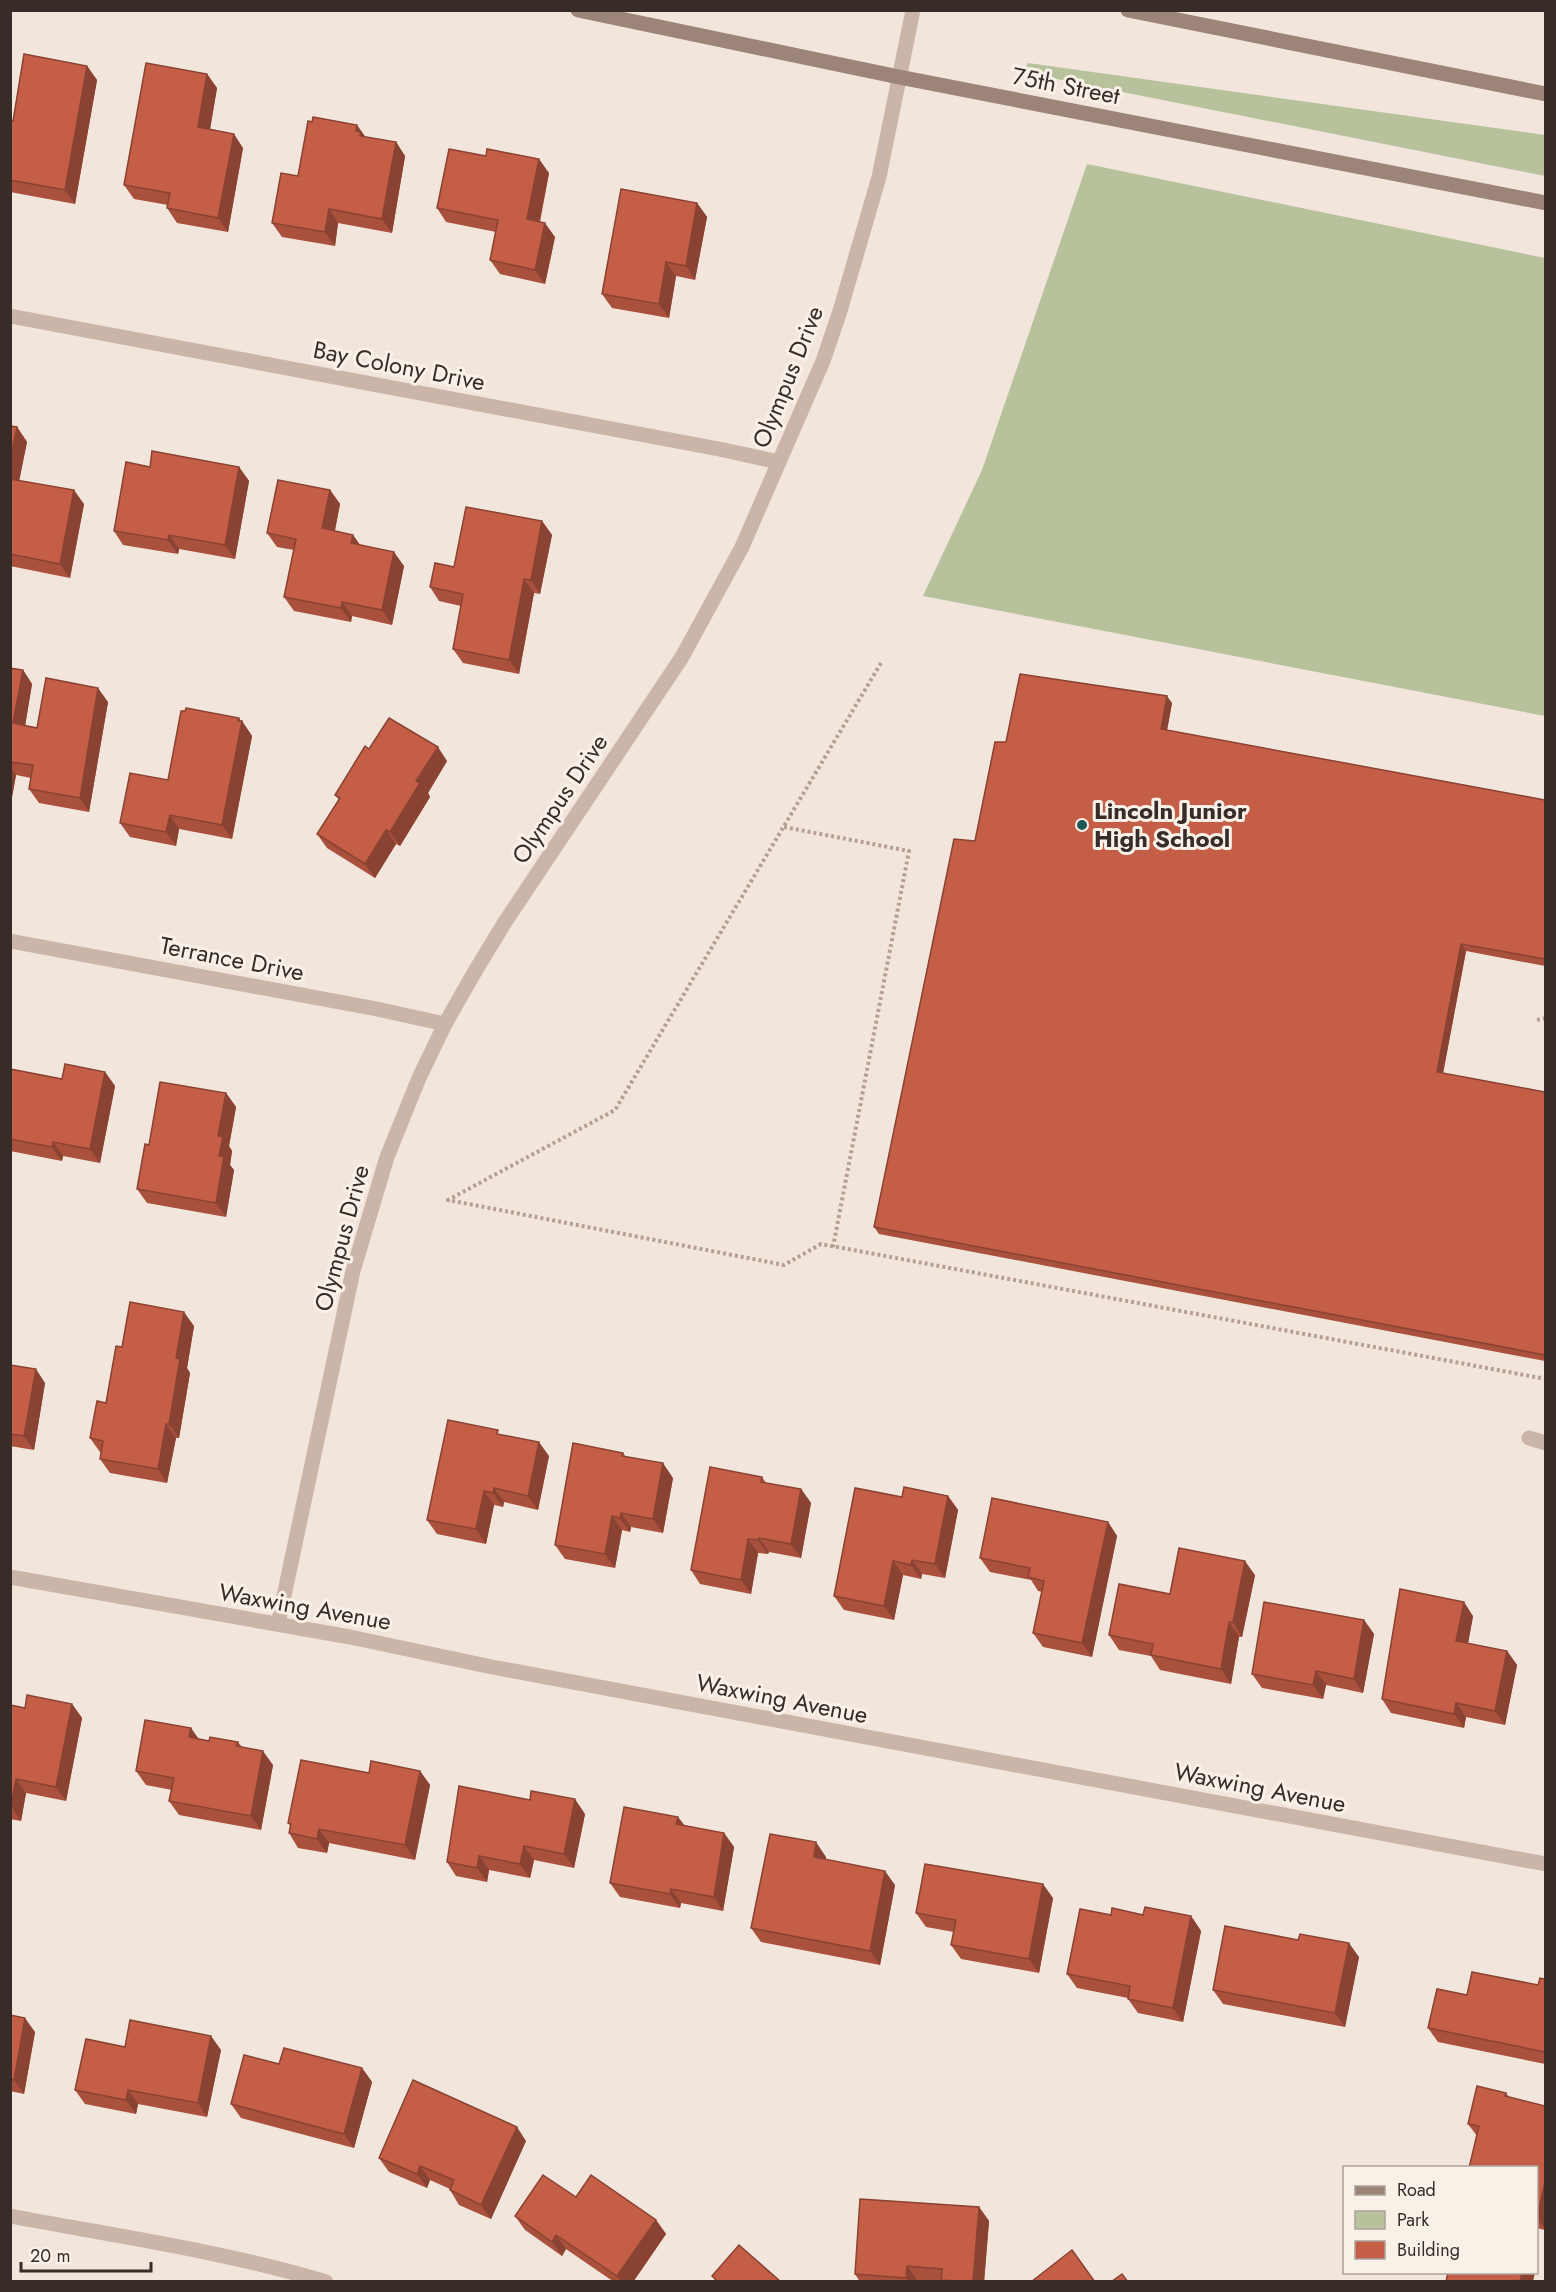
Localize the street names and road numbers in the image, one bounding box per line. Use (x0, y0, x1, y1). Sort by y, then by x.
street label: 75th Street (1009, 58, 1123, 113)
street label: Olympus Drive (743, 301, 832, 453)
street label: Bay Colony Drive (310, 332, 488, 399)
street label: Olympus Drive (503, 727, 616, 871)
street label: Terrance Drive (157, 927, 307, 990)
street label: Olympus Drive (305, 1161, 378, 1315)
street label: Waxwing Avenue (216, 1574, 394, 1639)
street label: Waxwing Avenue (693, 1665, 871, 1732)
street label: Waxwing Avenue (1171, 1754, 1349, 1821)

